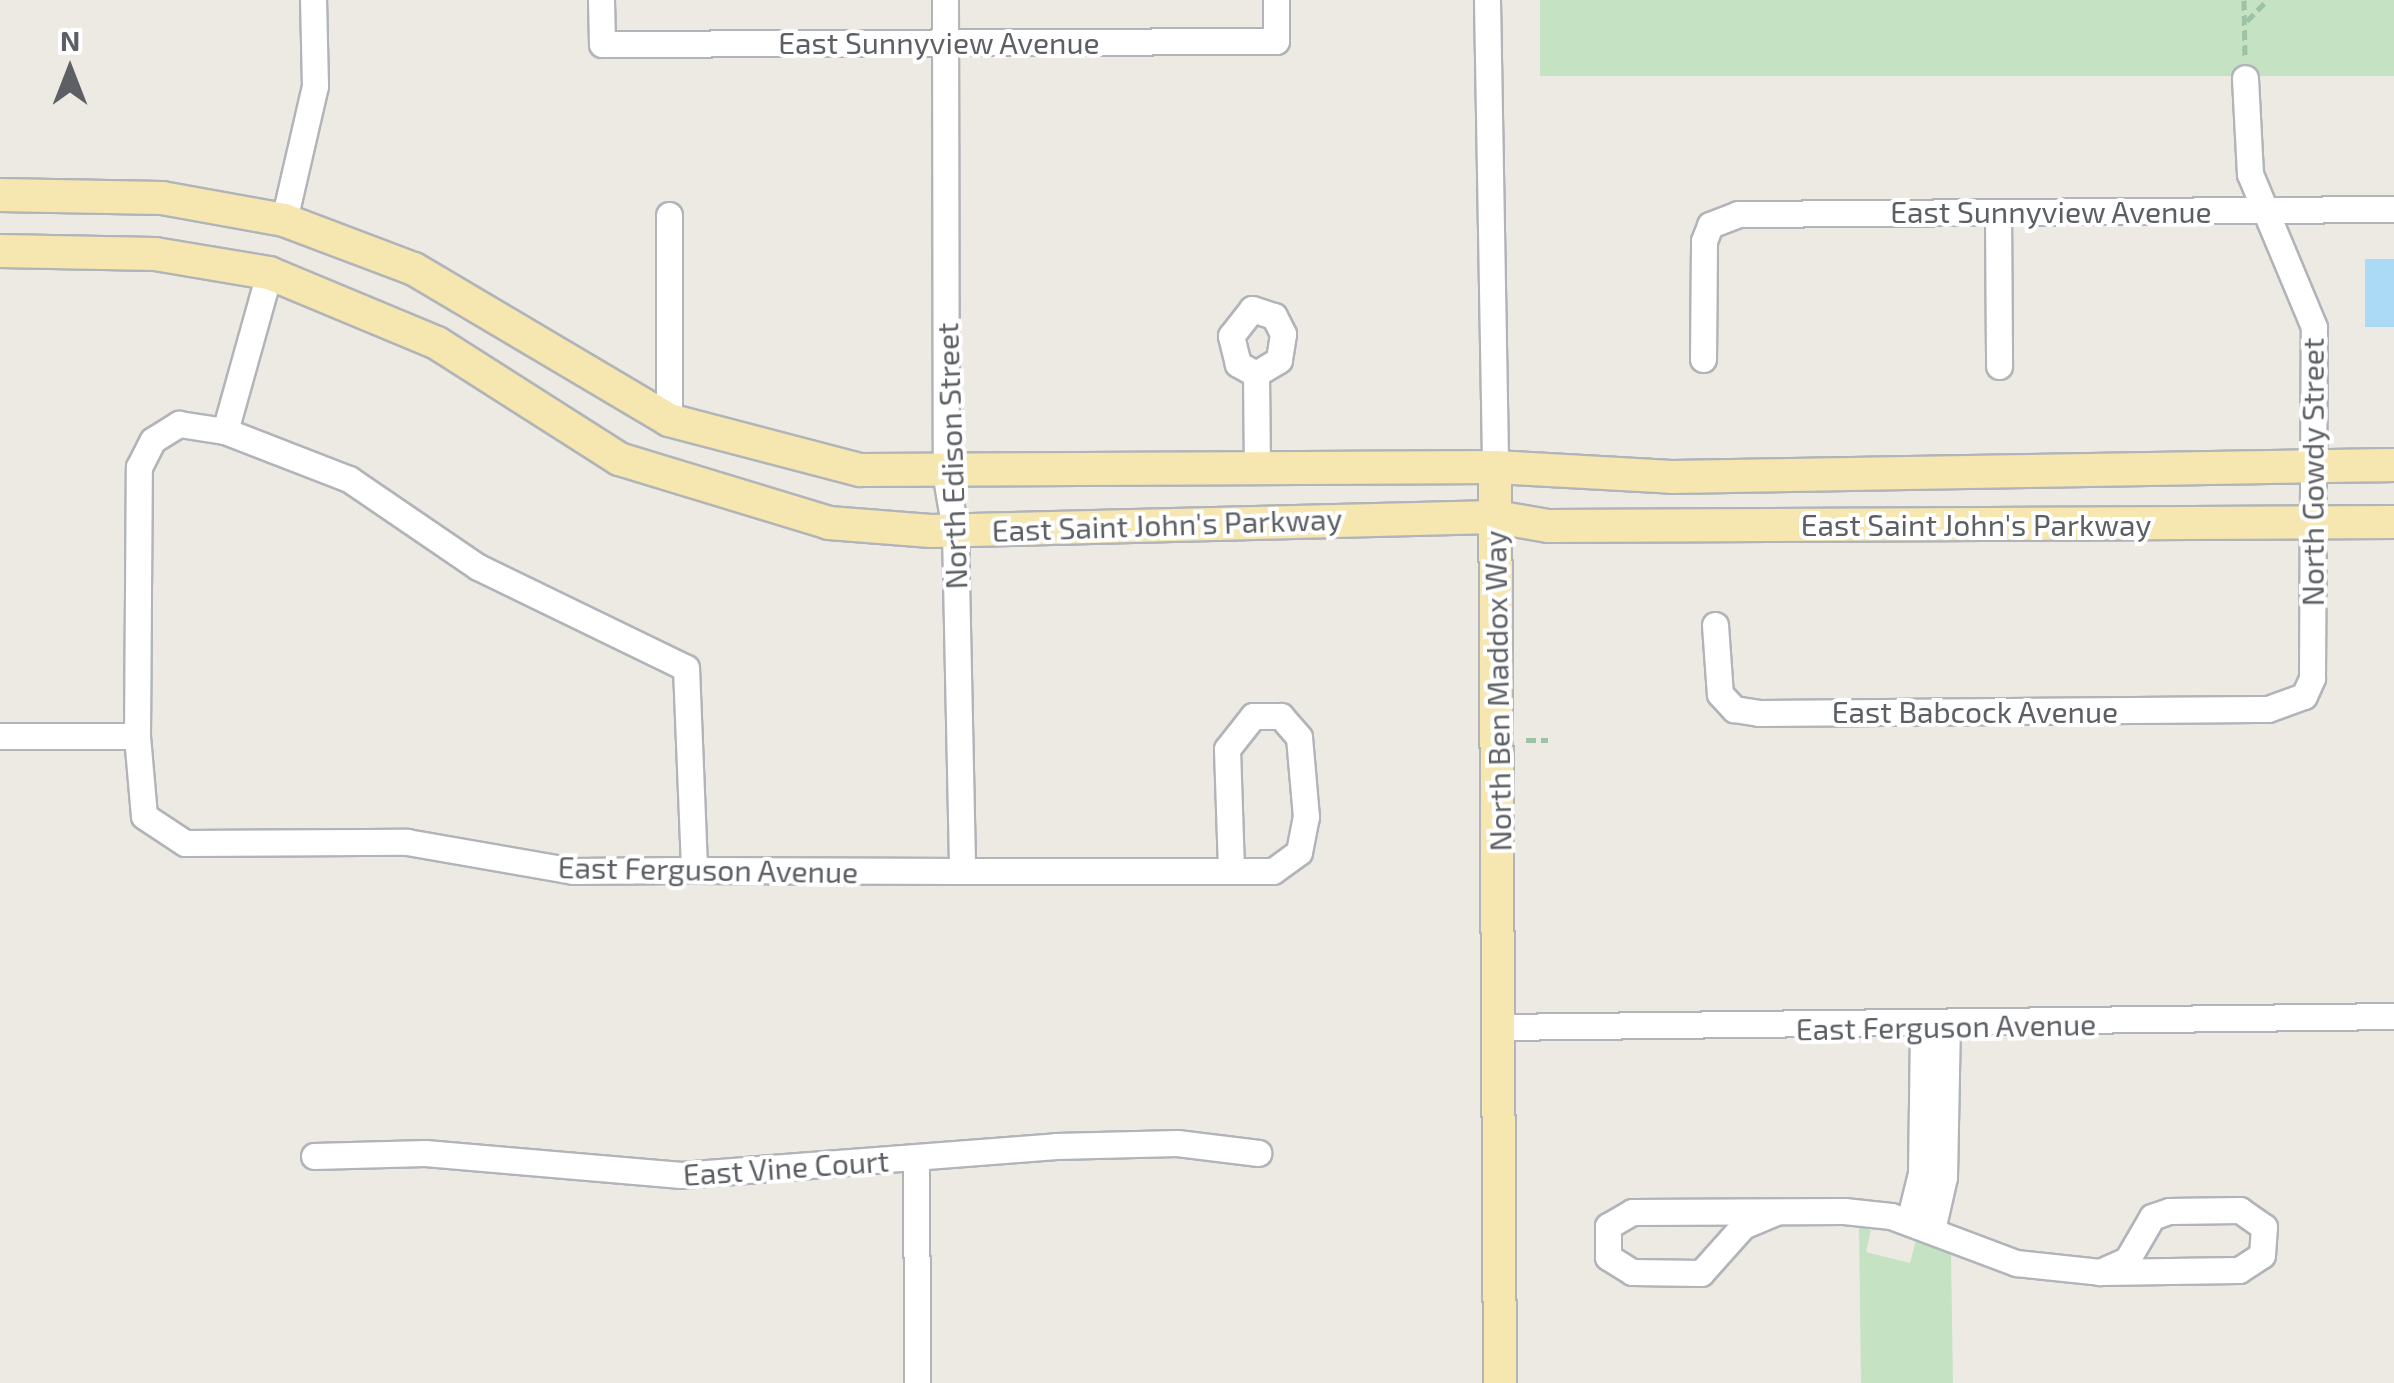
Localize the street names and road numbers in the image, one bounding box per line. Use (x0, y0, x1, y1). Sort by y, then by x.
street label: East Sunnyview Avenue (778, 24, 1100, 60)
street label: East Sunnyview Avenue (1890, 193, 2212, 229)
street label: North Edison Street (928, 322, 974, 590)
street label: North Gowdy Street (2294, 337, 2330, 607)
street label: East Saint John's Parkway (991, 500, 1343, 548)
street label: East Saint John's Parkway (1800, 506, 2152, 542)
street label: North Ben Maddox Way (1476, 530, 1518, 852)
street label: East Babcock Avenue (1831, 693, 2119, 729)
street label: East Ferguson Avenue (557, 848, 859, 890)
street label: East Ferguson Avenue (1795, 1005, 2097, 1047)
street label: East Vine Court (681, 1142, 891, 1192)

